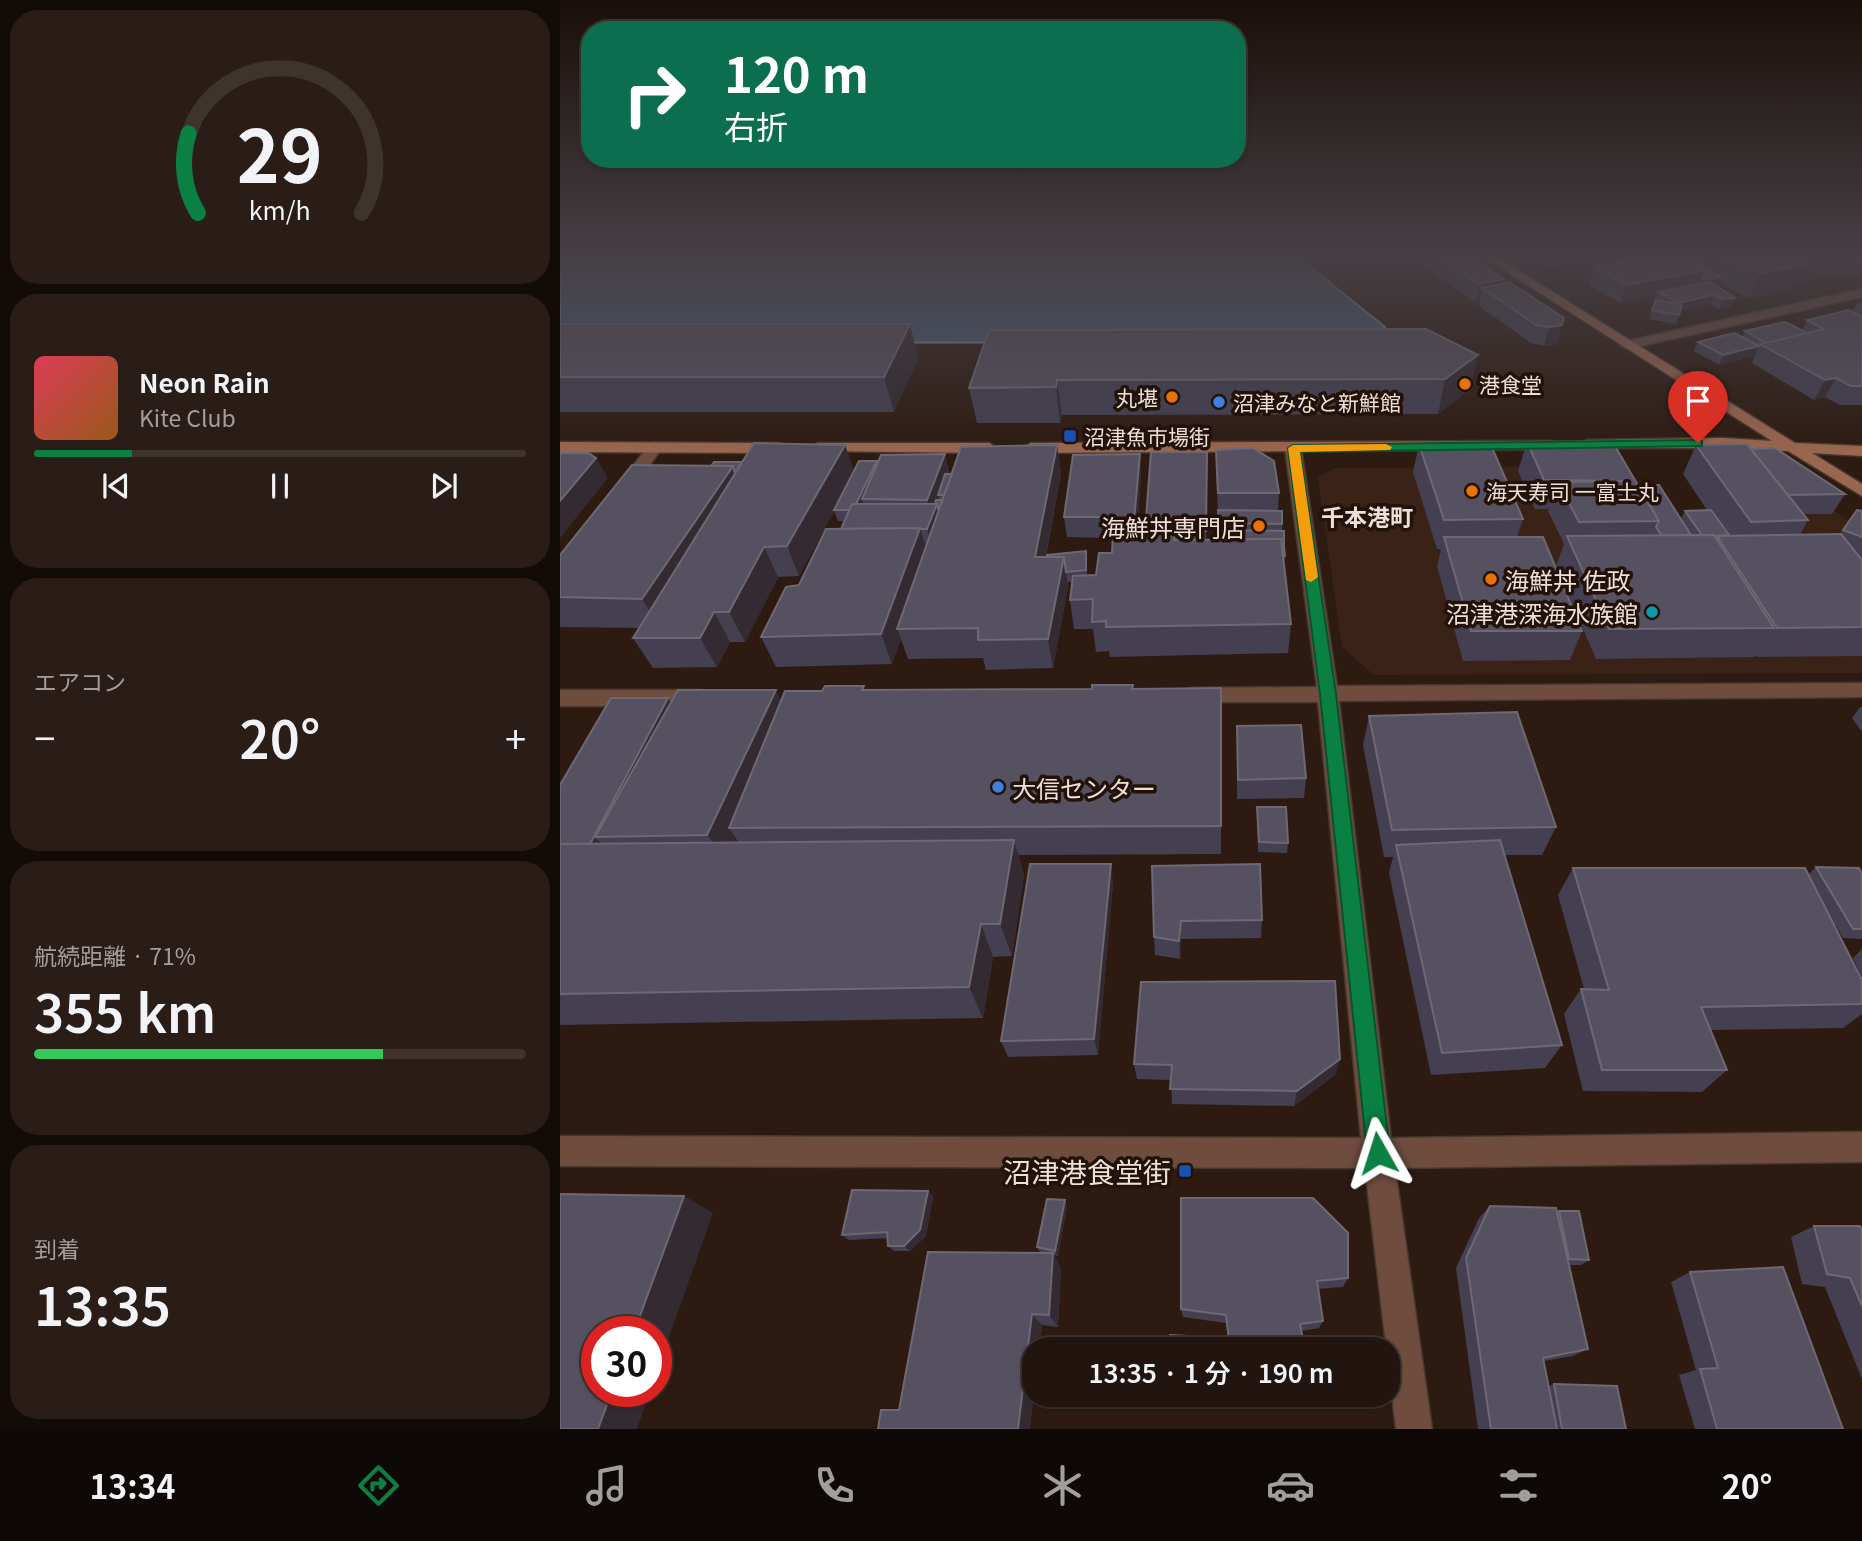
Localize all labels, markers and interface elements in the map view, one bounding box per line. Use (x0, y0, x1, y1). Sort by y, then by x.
text: 120 m (724, 36, 869, 107)
icon: right (609, 49, 700, 140)
text: 29 (237, 99, 323, 204)
text: 右折 (724, 102, 788, 148)
text: km/h (249, 191, 311, 227)
text: Neon Rain (139, 363, 270, 400)
place label: 港食堂 (1479, 369, 1542, 399)
pin (1668, 371, 1728, 443)
marker: 港食堂 (1457, 376, 1473, 392)
place label: 丸堪 (1116, 382, 1158, 412)
icon: arrive (1679, 382, 1717, 420)
place label: 沼津みなと新鮮館 (1233, 387, 1401, 417)
marker: 丸堪 (1164, 389, 1180, 405)
marker: 沼津みなと新鮮館 (1211, 394, 1227, 410)
text: Kite Club (139, 400, 236, 434)
place label: 沼津魚市場街 (1084, 421, 1210, 451)
marker: 沼津魚市場街 (1062, 428, 1078, 444)
icon: previous (97, 467, 135, 505)
icon: pause (261, 467, 299, 505)
icon: next (425, 467, 463, 505)
place label: 海天寿司 一富士丸 (1486, 476, 1659, 506)
marker: 海天寿司 一富士丸 (1464, 483, 1480, 499)
district label: 千本港町 (1321, 499, 1413, 533)
place label: 海鮮丼専門店 (1101, 509, 1245, 544)
marker: 海鮮丼専門店 (1251, 518, 1267, 534)
place label: 海鮮丼 佐政 (1505, 562, 1630, 597)
marker: 海鮮丼 佐政 (1483, 571, 1499, 587)
place label: 沼津港深海水族館 (1446, 595, 1638, 630)
marker: 沼津港深海水族館 (1644, 604, 1660, 620)
text: エアコン (34, 664, 126, 698)
text: 20° (240, 699, 320, 774)
text: − (34, 709, 55, 764)
text: + (505, 709, 526, 764)
place label: 大信センター (1012, 770, 1156, 805)
marker: 大信センター (990, 779, 1006, 795)
text: 航続距離 · 71% (34, 938, 196, 972)
text: 355 km (34, 973, 216, 1048)
position arrow (1341, 1116, 1415, 1190)
place label: 沼津港食堂街 (1003, 1151, 1171, 1191)
marker: 沼津港食堂街 (1177, 1163, 1193, 1179)
text: 到着 (34, 1231, 80, 1265)
text: 13:35 (34, 1266, 171, 1341)
speed limit sign: 30 (581, 1316, 672, 1407)
text: 13:35 · 1 分 · 190 m (1088, 1353, 1334, 1390)
icon: directions (354, 1461, 403, 1510)
icon: music (582, 1461, 631, 1510)
icon: phone (810, 1461, 859, 1510)
icon: climate (1038, 1461, 1087, 1510)
icon: car (1266, 1461, 1315, 1510)
icon: filters (1494, 1461, 1543, 1510)
text: 13:34 (89, 1462, 175, 1508)
text: 20° (1722, 1462, 1773, 1508)

